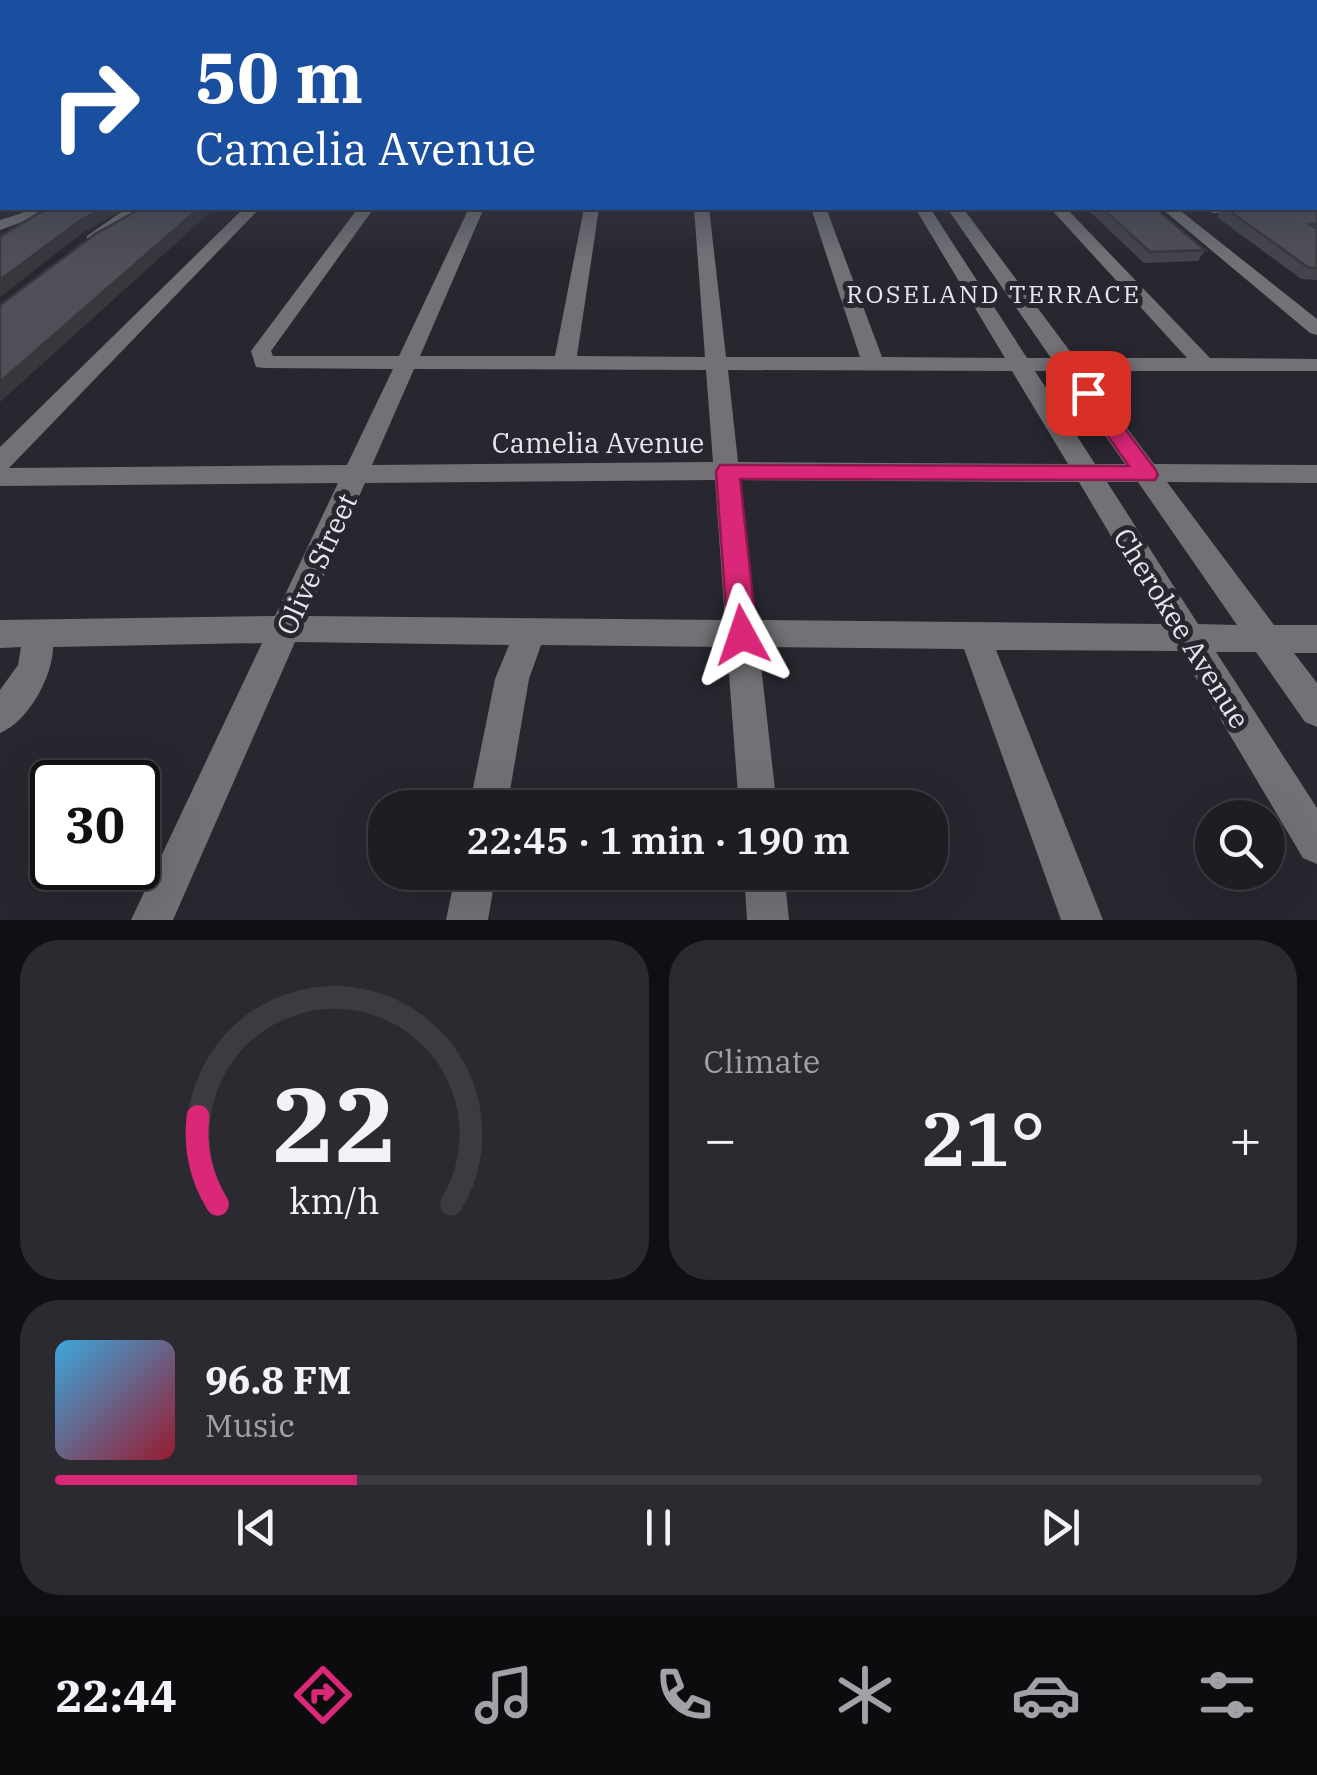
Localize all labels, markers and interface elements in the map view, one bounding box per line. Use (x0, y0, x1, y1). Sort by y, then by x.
text: 50 m (195, 31, 363, 122)
icon: right (30, 40, 160, 170)
text: Camelia Avenue (195, 119, 536, 177)
district label: ROSELAND TERRACE (846, 277, 1142, 310)
pin (1046, 351, 1131, 436)
icon: arrive (1061, 366, 1116, 421)
street label: Camelia Avenue (492, 424, 704, 461)
street label: Olive Street (267, 487, 365, 641)
street label: Cherokee Avenue (1105, 521, 1259, 735)
position arrow (690, 583, 794, 687)
speed limit sign: 30 (30, 760, 160, 890)
map controls (1195, 800, 1285, 890)
button: search (1195, 800, 1285, 890)
text: 22:45 · 1 min · 190 m (466, 815, 850, 864)
text: Climate (704, 1040, 820, 1082)
text: 22 (272, 1055, 397, 1191)
text: 21° (920, 1089, 1045, 1187)
text: − (704, 1103, 737, 1174)
text: + (1229, 1103, 1262, 1174)
text: km/h (289, 1177, 379, 1224)
text: 96.8 FM (205, 1355, 351, 1404)
text: Music (205, 1404, 295, 1446)
icon: previous (229, 1500, 284, 1555)
icon: pause (631, 1500, 686, 1555)
icon: next (1033, 1500, 1088, 1555)
icon: directions (288, 1660, 358, 1730)
icon: music (469, 1660, 539, 1730)
icon: phone (649, 1660, 719, 1730)
icon: climate (830, 1660, 900, 1730)
icon: car (1011, 1660, 1081, 1730)
icon: filters (1192, 1660, 1262, 1730)
text: 22:44 (55, 1666, 177, 1724)

